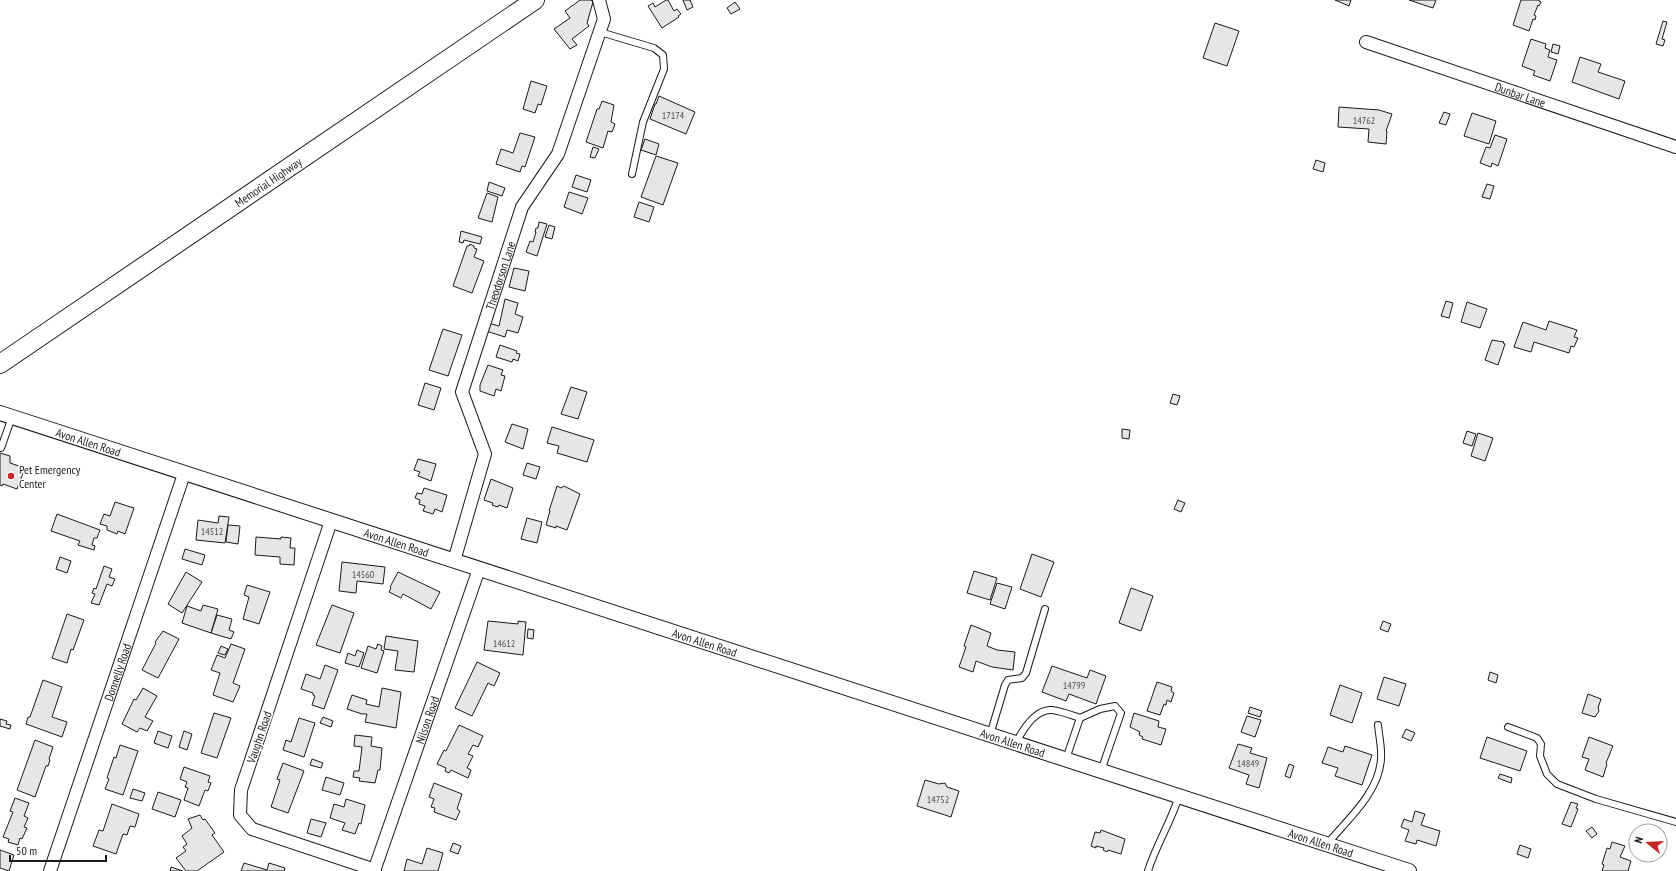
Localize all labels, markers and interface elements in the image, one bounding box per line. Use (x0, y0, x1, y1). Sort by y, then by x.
street label: Dunbar Lane (1493, 79, 1548, 110)
house number: 17174 (662, 109, 685, 122)
house number: 14762 (1353, 114, 1375, 127)
street label: Memorial Highway (232, 153, 305, 210)
street label: Theodorson Lane (482, 239, 518, 312)
street label: Avon Allen Road (54, 424, 123, 459)
place label: Pet Emergency Center (19, 462, 81, 491)
marker: Pet Emergency Center (6, 471, 16, 481)
street label: Avon Allen Road (362, 524, 431, 559)
house number: 14512 (201, 525, 223, 538)
house number: 14560 (352, 568, 375, 581)
street label: Avon Allen Road (670, 625, 739, 660)
house number: 14612 (493, 637, 515, 650)
street label: Donnelly Road (100, 641, 134, 703)
house number: 14799 (1063, 679, 1085, 692)
street label: Nilson Road (411, 694, 442, 746)
street label: Vaughn Road (243, 709, 275, 766)
street label: Avon Allen Road (979, 725, 1047, 760)
house number: 14849 (1237, 757, 1259, 770)
house number: 14752 (927, 793, 949, 806)
north arrow (1628, 823, 1668, 863)
street label: Avon Allen Road (1287, 825, 1355, 860)
text: N (1631, 835, 1646, 845)
scale bar (10, 837, 106, 863)
text: 50 m (16, 843, 37, 858)

